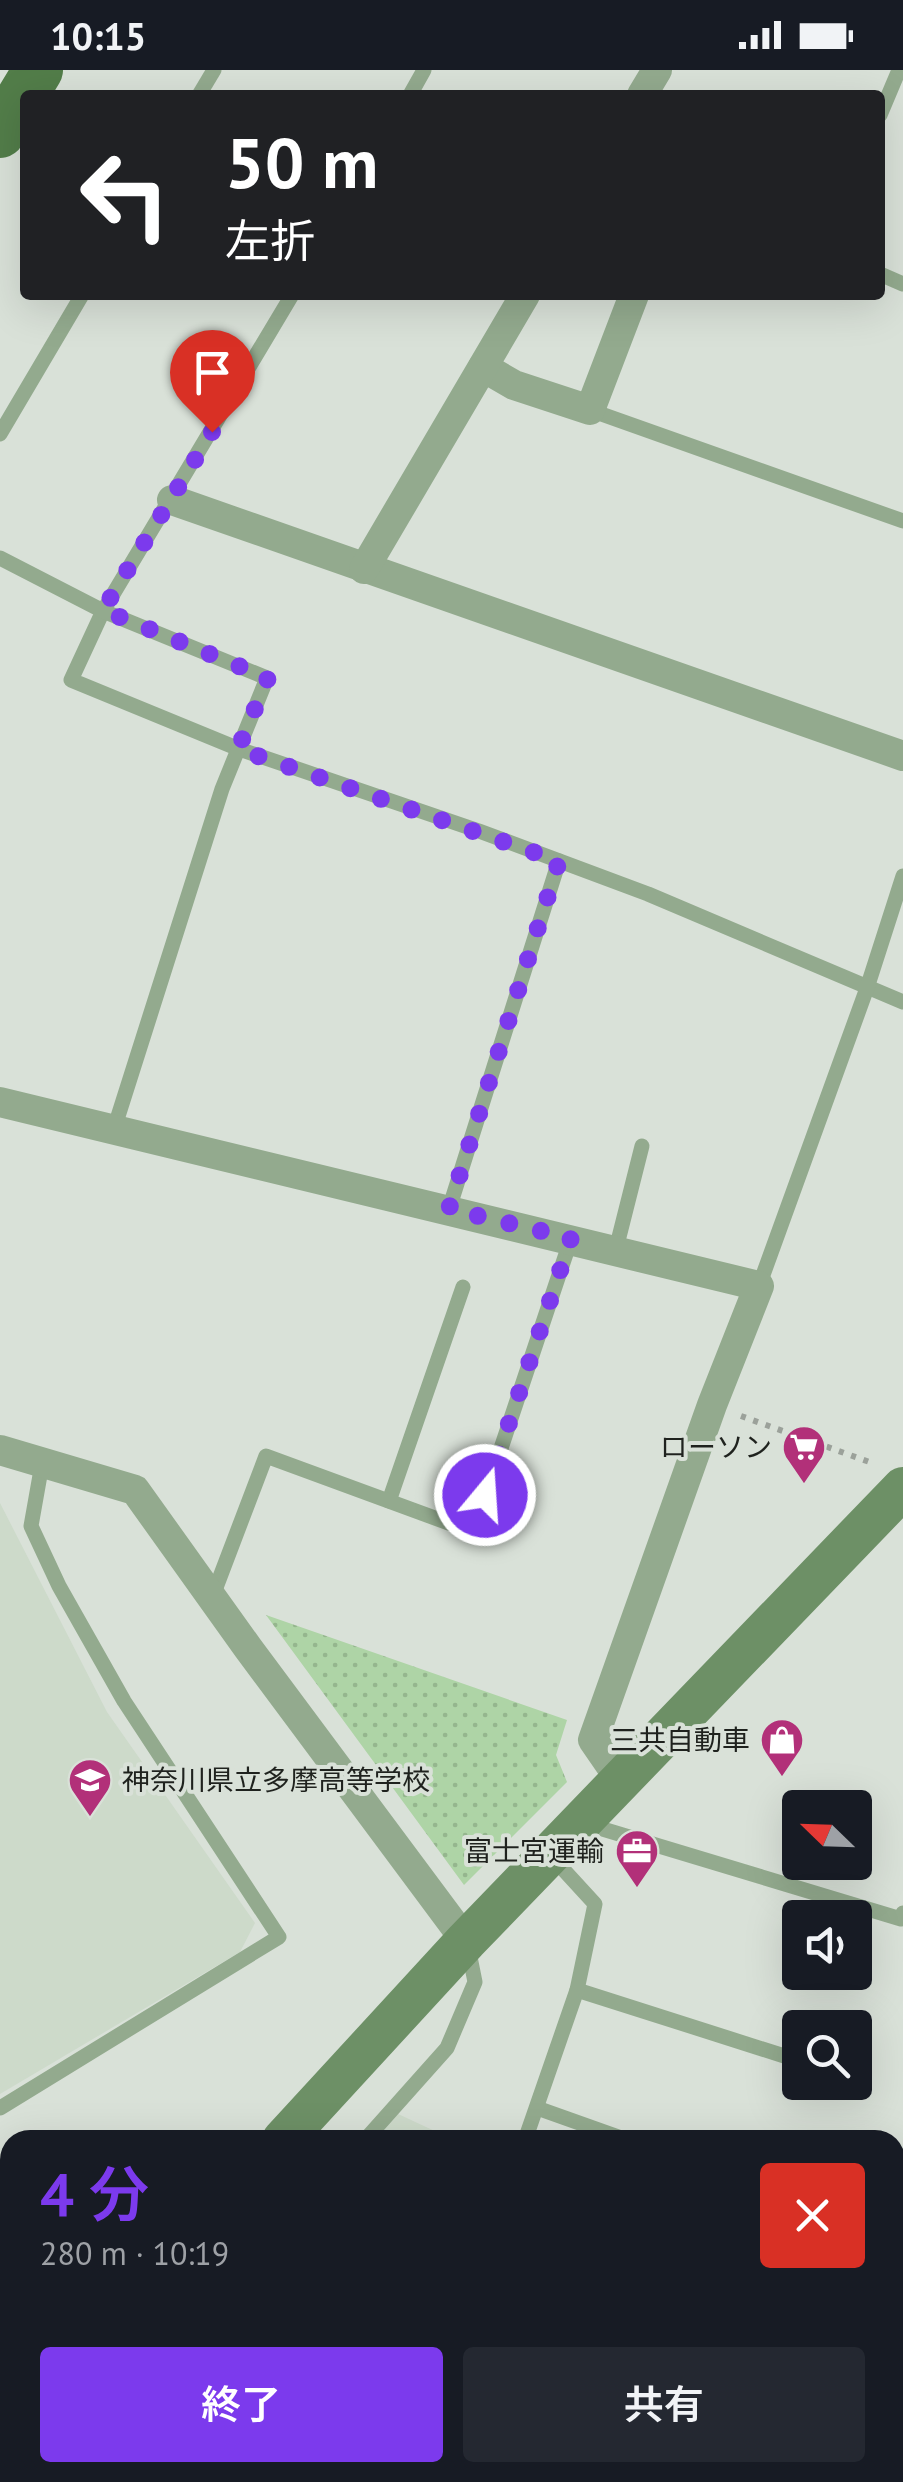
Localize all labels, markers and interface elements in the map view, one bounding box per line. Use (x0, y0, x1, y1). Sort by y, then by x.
text: 10:15 (50, 11, 146, 60)
text: 50 m (225, 117, 378, 207)
icon: left (60, 130, 190, 260)
text: 左折 (225, 211, 315, 269)
pin (170, 330, 255, 433)
icon: arrive (185, 345, 240, 400)
supermarket icon: ローソン (781, 1424, 827, 1485)
place label: ローソン (660, 1428, 772, 1465)
position arrow (433, 1443, 537, 1547)
shop icon: 三共自動車 (759, 1717, 805, 1778)
place label: 三共自動車 (610, 1721, 750, 1758)
school or university icon: 神奈川県立多摩高等学校 (67, 1757, 113, 1818)
place label: 神奈川県立多摩高等学校 (122, 1761, 430, 1798)
north arrow (782, 1790, 872, 1880)
map controls (782, 1790, 872, 2100)
office icon: 富士宮運輸 (614, 1828, 660, 1889)
place label: 富士宮運輸 (464, 1832, 604, 1869)
button: sound (782, 1900, 872, 1990)
button: search (782, 2010, 872, 2100)
text: 4 分 (40, 2155, 149, 2233)
button: close (760, 2163, 865, 2268)
text: 280 m · 10:19 (40, 2232, 229, 2274)
button: 終了 (40, 2347, 443, 2462)
button: 共有 (463, 2347, 865, 2462)

